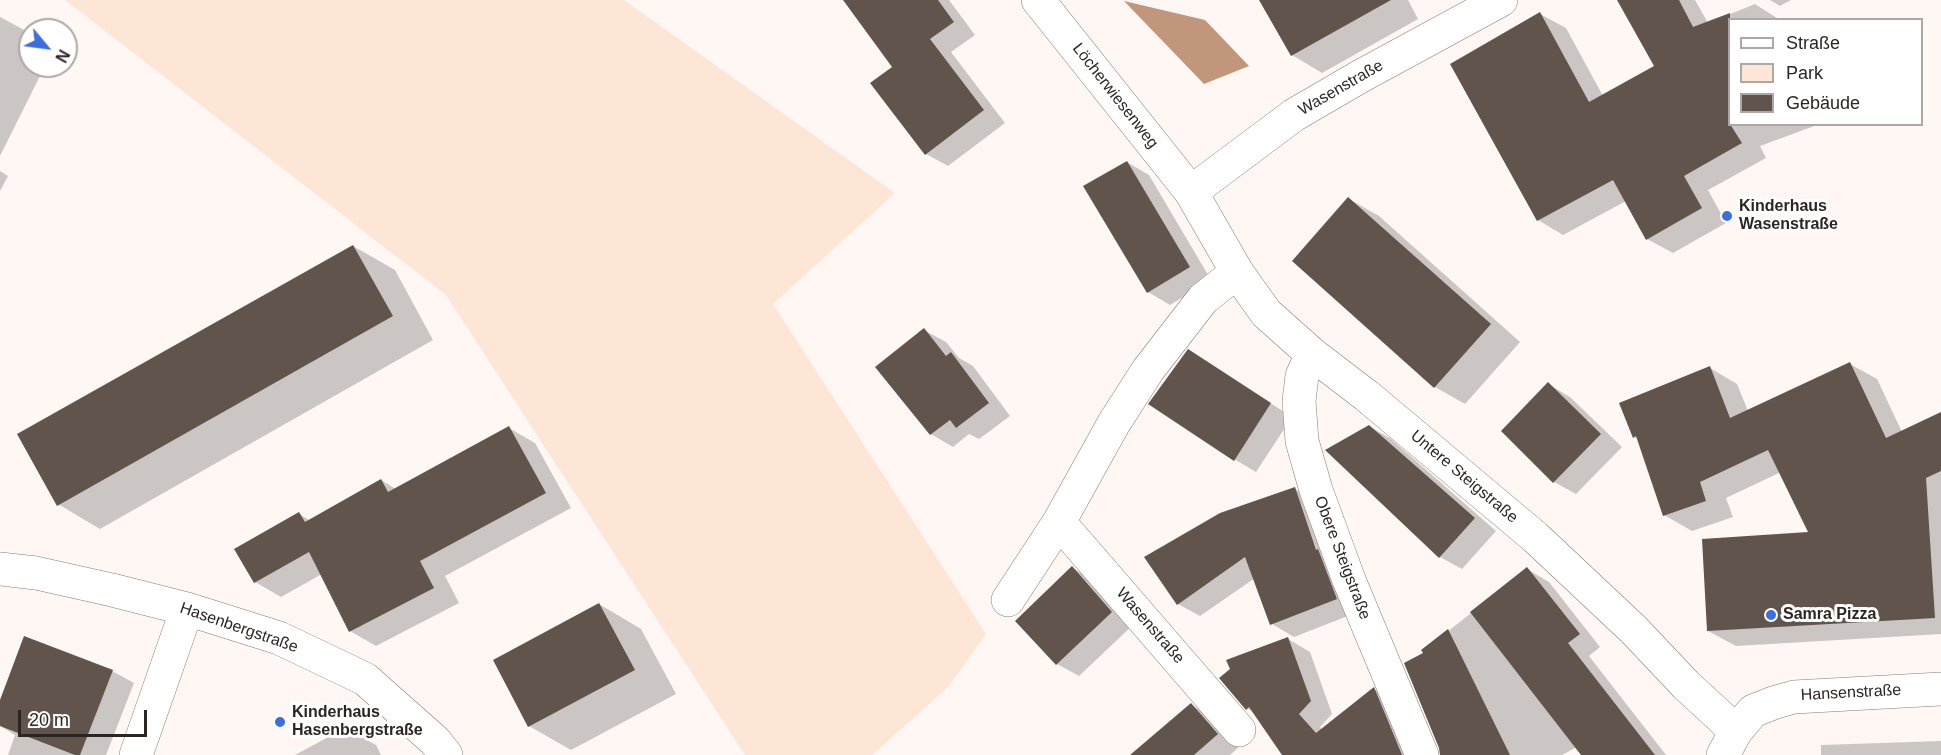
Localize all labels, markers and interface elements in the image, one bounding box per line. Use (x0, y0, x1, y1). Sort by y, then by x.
north arrow (18, 18, 78, 78)
legend (1728, 18, 1923, 126)
text: Straße (1786, 33, 1840, 53)
street label: Löcherwiesenweg (1068, 40, 1162, 152)
text: N (52, 47, 73, 65)
street label: Wasenstraße (1295, 56, 1387, 120)
text: Park (1786, 63, 1823, 83)
text: Gebäude (1786, 93, 1860, 113)
place label: Kinderhaus Wasenstraße (1739, 197, 1838, 235)
marker: Kinderhaus Wasenstraße (1720, 209, 1734, 223)
street label: Untere Steigstraße (1406, 426, 1522, 528)
street label: Obere Steigstraße (1310, 494, 1374, 622)
street label: Wasenstraße (1112, 584, 1188, 668)
street label: Hasenbergstraße (177, 599, 301, 657)
place label: Samra Pizza (1783, 605, 1876, 625)
marker: Samra Pizza (1764, 608, 1778, 622)
street label: Hansenstraße (1800, 681, 1902, 705)
scale bar (21, 698, 150, 736)
place label: Kinderhaus Hasenbergstraße (292, 703, 423, 741)
text: 20 m (29, 710, 69, 730)
marker: Kinderhaus Hasenbergstraße (273, 715, 287, 729)

